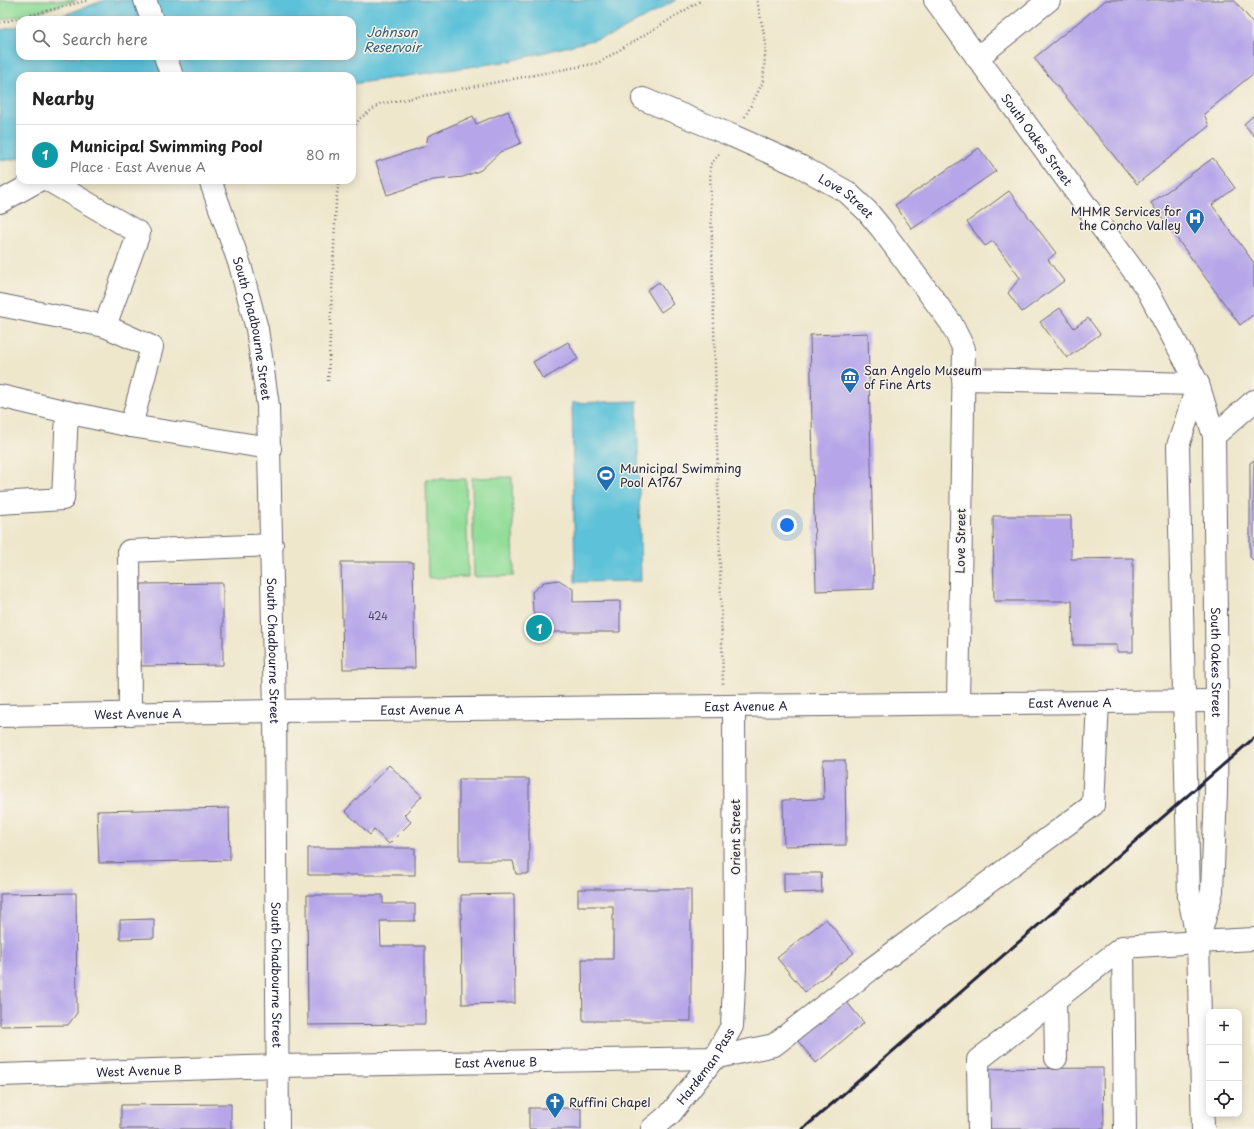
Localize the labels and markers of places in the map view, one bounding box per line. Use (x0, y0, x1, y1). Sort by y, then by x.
place label: MHMR Services for the Concho Valley (1071, 202, 1181, 234)
hospital icon: MHMR Services for the Concho Valley (1184, 207, 1206, 235)
place label: San Angelo Museum of Fine Arts (864, 361, 982, 393)
museum icon: San Angelo Museum of Fine Arts (839, 366, 861, 394)
place label: Municipal Swimming Pool A1767 (620, 459, 742, 491)
sports icon: Municipal Swimming Pool A1767 (595, 464, 617, 492)
pin: 1 (526, 613, 552, 643)
church icon: Ruffini Chapel (544, 1091, 566, 1119)
place label: Ruffini Chapel (569, 1093, 651, 1111)

